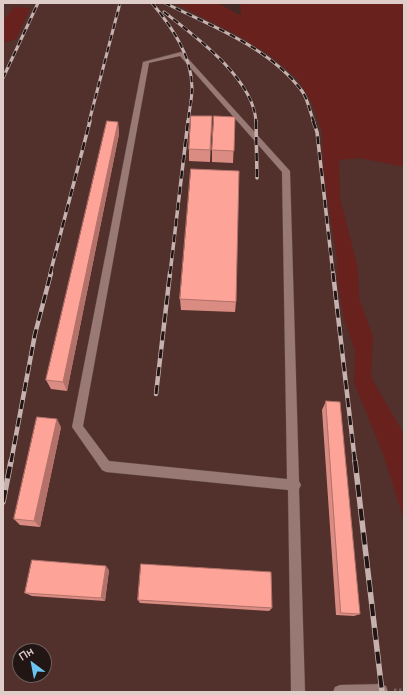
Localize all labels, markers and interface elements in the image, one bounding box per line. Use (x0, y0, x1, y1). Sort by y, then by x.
north arrow (12, 643, 52, 683)
text: Пн (16, 643, 36, 664)

